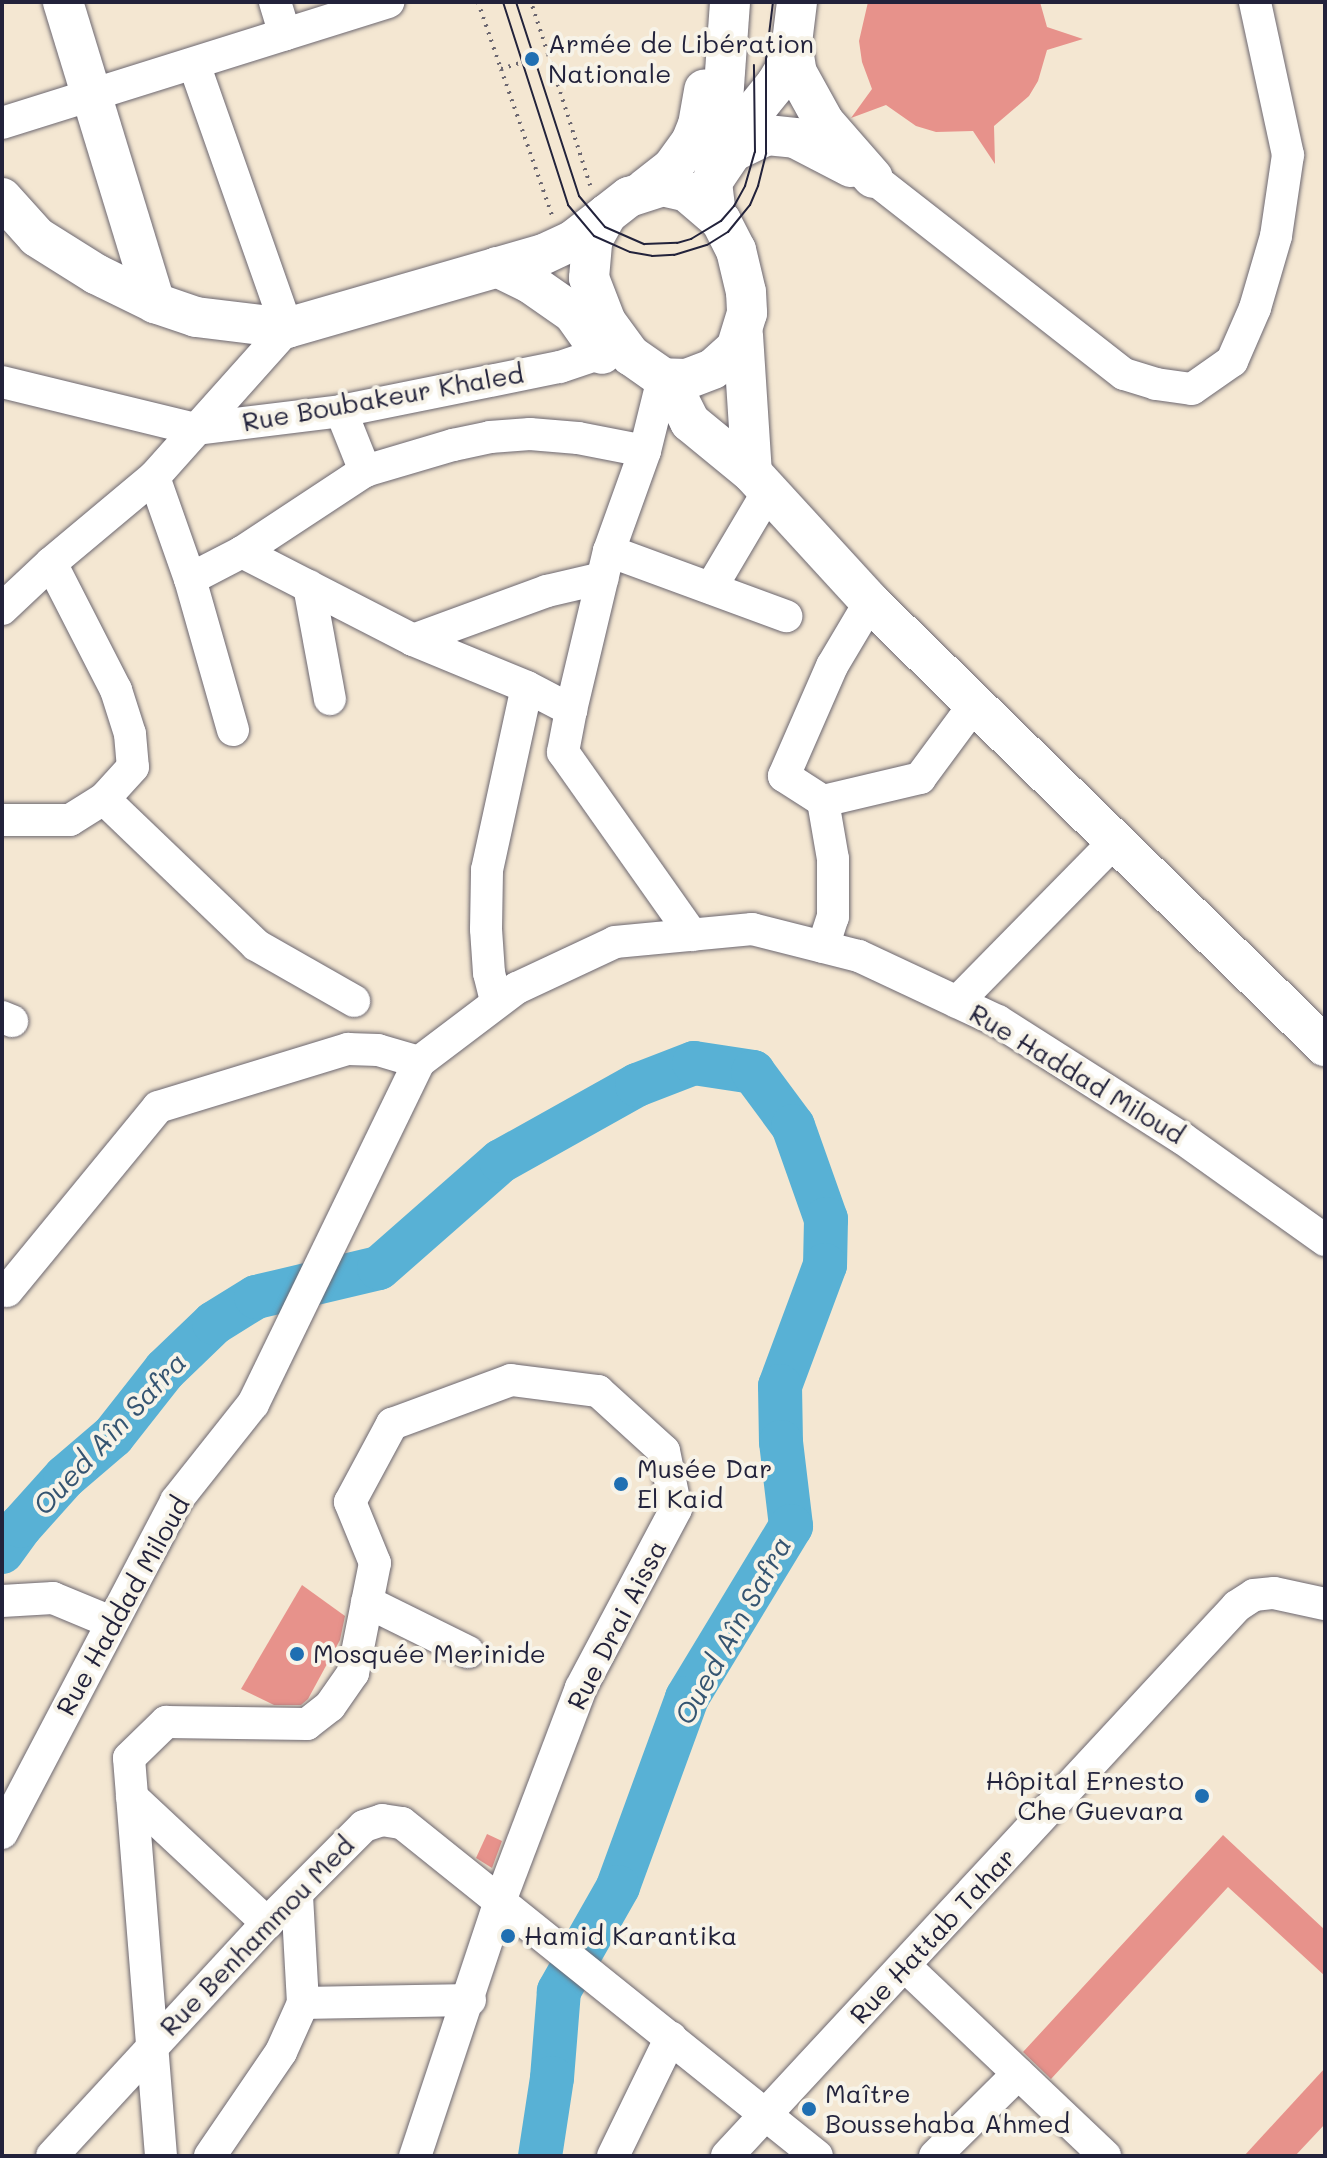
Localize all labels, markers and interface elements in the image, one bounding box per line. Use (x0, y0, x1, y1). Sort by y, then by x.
place label: Armée de Libération Nationale (548, 28, 814, 90)
marker: Armée de Libération Nationale (523, 50, 541, 68)
street label: Rue Boubakeur Khaled (240, 358, 526, 438)
street label: Rue Haddad Miloud (964, 997, 1190, 1151)
water label: Oued Aîn Safra (25, 1345, 193, 1521)
place label: Musée Dar El Kaid (637, 1453, 772, 1514)
marker: Musée Dar El Kaid (612, 1475, 630, 1493)
street label: Rue Haddad Miloud (50, 1491, 196, 1721)
water label: Oued Aîn Safra (666, 1530, 798, 1730)
street label: Rue Drai Aissa (561, 1535, 673, 1715)
place label: Mosquée Merinide (313, 1638, 546, 1670)
marker: Mosquée Merinide (288, 1645, 306, 1663)
place label: Hôpital Ernesto Che Guevara (986, 1765, 1184, 1826)
marker: Hôpital Ernesto Che Guevara (1191, 1785, 1213, 1807)
street label: Rue Benhammou Med (154, 1830, 360, 2042)
street label: Rue Hattab Tahar (844, 1842, 1022, 2030)
place label: Hamid Karantika (524, 1920, 737, 1952)
marker: Hamid Karantika (499, 1927, 517, 1945)
place label: Maître Boussehaba Ahmed (825, 2078, 1070, 2140)
marker: Maître Boussehaba Ahmed (800, 2100, 818, 2118)

